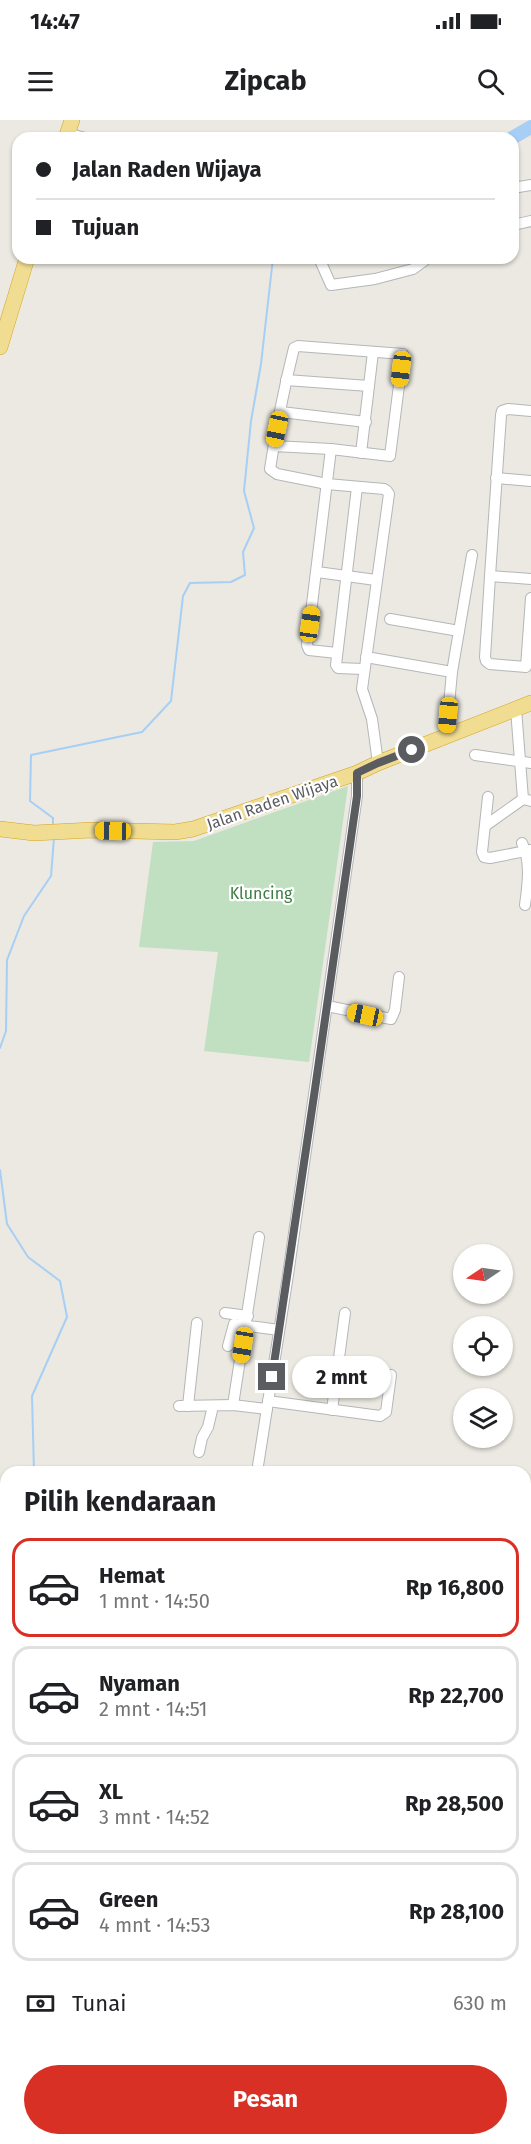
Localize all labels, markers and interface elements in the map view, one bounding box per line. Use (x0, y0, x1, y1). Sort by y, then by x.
text: 14:47 (30, 8, 80, 35)
icon: menu (24, 65, 57, 98)
text: Zipcab (225, 65, 307, 97)
icon: search (474, 65, 507, 98)
text: Jalan Raden Wijaya (72, 156, 262, 183)
text: Tujuan (72, 214, 139, 241)
car (390, 350, 412, 388)
car (264, 410, 290, 448)
car (299, 605, 321, 643)
car (437, 696, 459, 734)
route start (398, 736, 425, 763)
street label: Jalan Raden Wijaya (204, 771, 340, 834)
car (95, 822, 131, 840)
park label: Kluncing (230, 884, 293, 903)
car (346, 1002, 384, 1028)
north arrow (453, 1244, 513, 1304)
map controls (453, 1244, 513, 1448)
button: locate (453, 1316, 513, 1376)
car (231, 1326, 255, 1364)
callout: 2 mnt (293, 1356, 392, 1398)
route end (258, 1363, 285, 1390)
text: 2 mnt (316, 1365, 367, 1389)
button: layers (453, 1388, 513, 1448)
text: Pilih kendaraan (24, 1486, 216, 1518)
icon: car (27, 1561, 81, 1615)
text: Hemat (99, 1562, 165, 1589)
text: Rp 16,800 (406, 1574, 504, 1601)
text: 1 mnt · 14:50 (99, 1589, 210, 1613)
icon: car (27, 1669, 81, 1723)
text: Nyaman (99, 1670, 180, 1697)
text: Rp 22,700 (408, 1682, 504, 1709)
text: 2 mnt · 14:51 (99, 1697, 208, 1721)
icon: car (27, 1777, 81, 1831)
text: XL (99, 1778, 123, 1805)
text: Rp 28,500 (405, 1790, 504, 1817)
text: 3 mnt · 14:52 (99, 1805, 210, 1829)
icon: car (27, 1885, 81, 1939)
text: Green (99, 1886, 158, 1913)
text: Rp 28,100 (409, 1898, 504, 1925)
text: 4 mnt · 14:53 (99, 1913, 210, 1937)
icon: cash (24, 1987, 57, 2020)
text: Tunai (72, 1990, 126, 2017)
text: 630 m (453, 1991, 507, 2015)
button: Pesan (24, 2065, 507, 2134)

